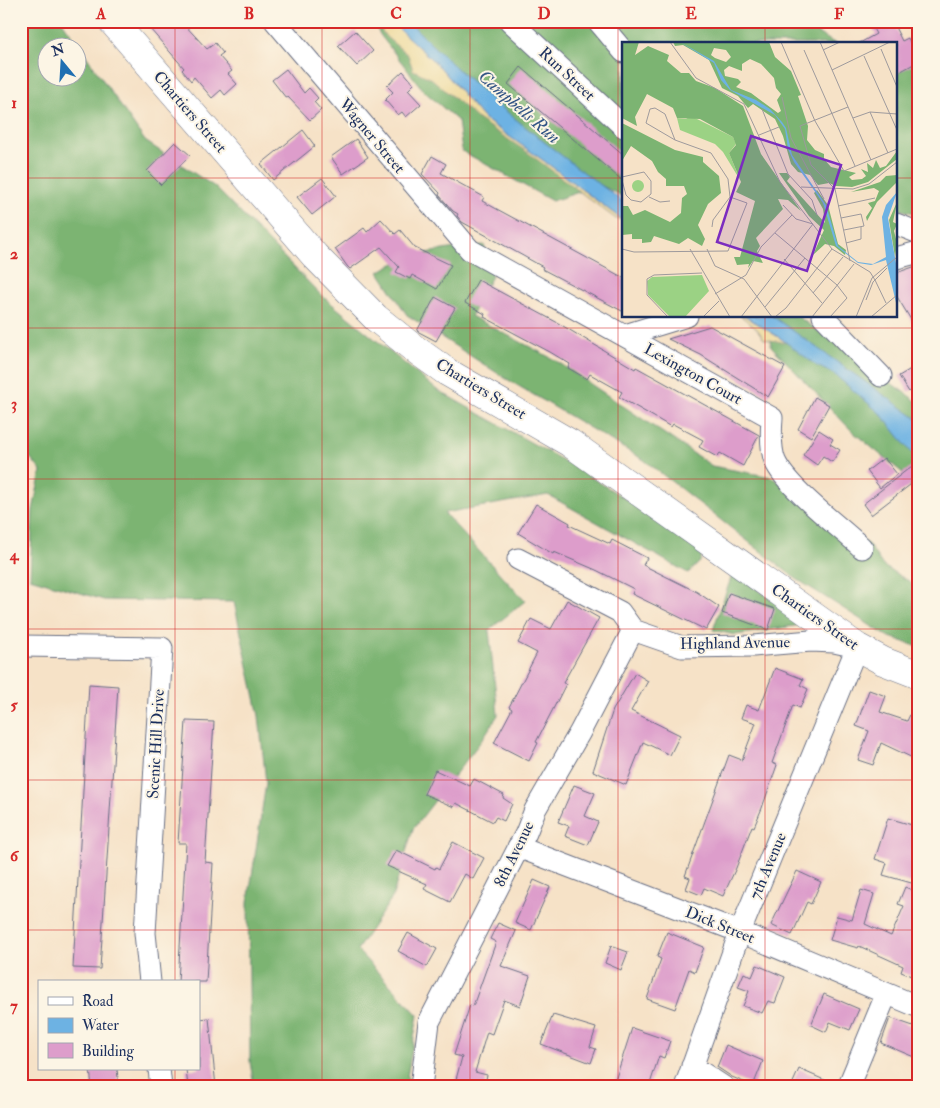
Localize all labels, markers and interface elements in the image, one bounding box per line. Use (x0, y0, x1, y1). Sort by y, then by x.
text: A (95, 4, 107, 24)
text: B (244, 4, 254, 24)
text: C (390, 4, 402, 24)
text: D (537, 4, 551, 24)
text: E (685, 4, 697, 24)
text: F (834, 4, 844, 24)
north arrow (38, 38, 88, 88)
text: N (49, 40, 67, 60)
inset map (622, 42, 898, 318)
street label: Run Street (535, 43, 599, 105)
water label: Campbells Run (473, 65, 565, 149)
street label: Chartiers Street (149, 67, 231, 157)
text: 1 (11, 93, 17, 113)
street label: Wagner Street (334, 94, 409, 178)
text: 2 (10, 244, 18, 264)
street label: Lexington Court (640, 339, 746, 409)
street label: Chartiers Street (432, 354, 530, 424)
text: 3 (11, 394, 17, 414)
text: 4 (9, 545, 20, 565)
street label: Chartiers Street (767, 580, 863, 654)
street label: Highland Avenue (680, 632, 791, 654)
street label: Scenic Hill Drive (143, 688, 169, 799)
text: 5 (10, 695, 18, 715)
street label: 8th Avenue (489, 818, 539, 890)
street label: 7th Avenue (745, 829, 791, 902)
text: 6 (10, 846, 20, 866)
street label: Dick Street (682, 902, 758, 948)
legend (38, 980, 200, 1070)
text: Road (82, 992, 114, 1011)
text: 7 (10, 996, 18, 1016)
text: Water (81, 1016, 119, 1035)
text: Building (82, 1042, 134, 1061)

